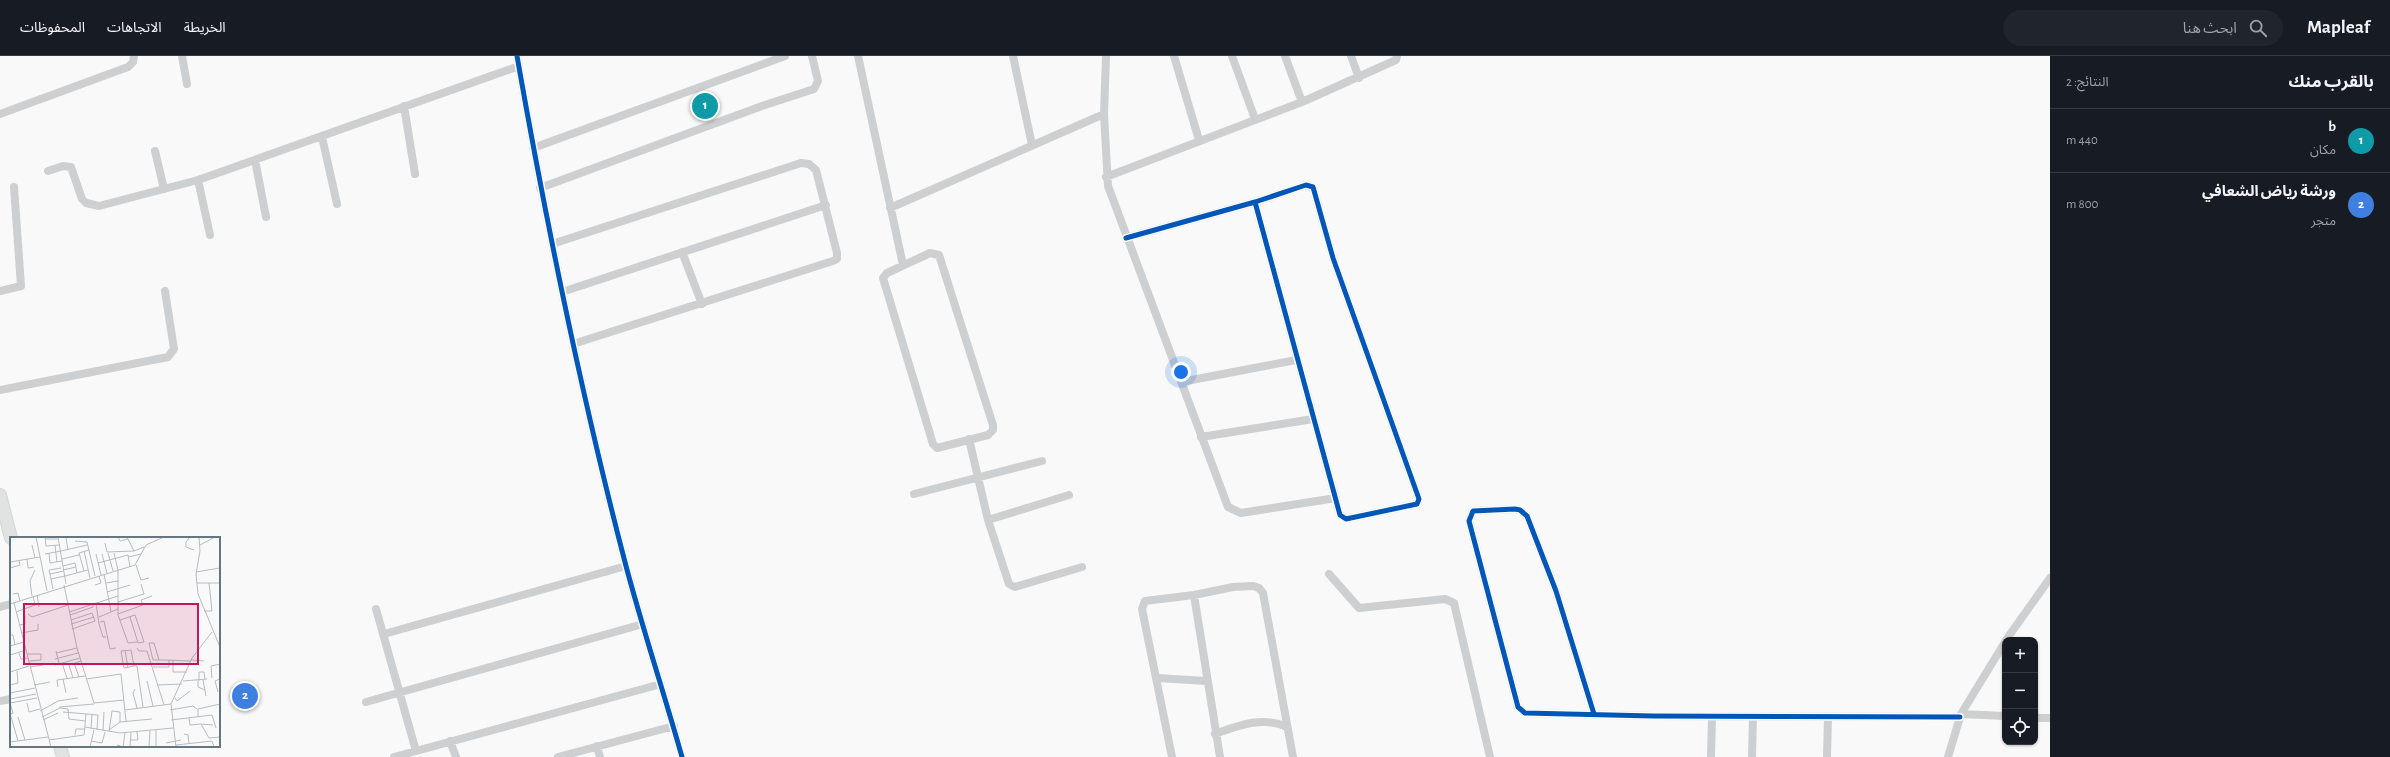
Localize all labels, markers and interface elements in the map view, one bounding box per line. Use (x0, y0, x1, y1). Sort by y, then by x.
search box (2003, 10, 2283, 46)
icon: search (2247, 17, 2269, 39)
text: Mapleaf (2307, 18, 2370, 37)
text: المحفوظات (20, 21, 85, 35)
text: الاتجاهات (107, 21, 162, 35)
text: الخريطة (184, 21, 226, 35)
text: ابحث هنا (2183, 21, 2237, 36)
text: بالقرب منك (2289, 73, 2374, 90)
text: النتائج: 2 (2066, 76, 2109, 89)
pin: 1 (692, 91, 718, 121)
text: b (2328, 119, 2336, 134)
text: 440 m (2066, 134, 2098, 147)
text: 1 (2359, 134, 2363, 147)
text: مكان (2310, 144, 2336, 157)
text: ورشة رياض الشعافي (2202, 184, 2336, 199)
text: 800 m (2066, 198, 2098, 211)
text: 2 (2358, 198, 2364, 211)
text: متجر (2311, 215, 2336, 228)
your location (1171, 362, 1191, 382)
inset map (10, 537, 220, 747)
map controls (2002, 637, 2038, 745)
button: + (2002, 637, 2038, 673)
button: − (2002, 673, 2038, 709)
pin: 2 (232, 681, 258, 711)
button: locate (2002, 709, 2038, 745)

